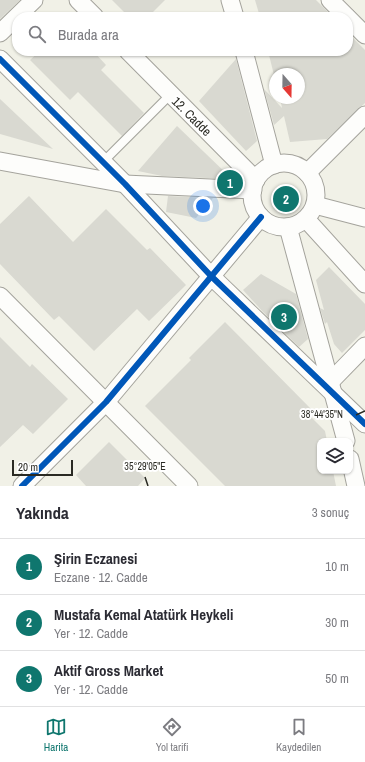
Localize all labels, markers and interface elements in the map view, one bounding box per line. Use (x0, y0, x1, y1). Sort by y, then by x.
search box (12, 12, 353, 56)
icon: search (26, 23, 48, 45)
text: Burada ara (58, 24, 119, 45)
north arrow (269, 68, 305, 104)
street label: 12. Cadde (168, 93, 215, 140)
pin: 1 (217, 168, 243, 198)
pin: 2 (273, 184, 299, 214)
your location (193, 196, 213, 216)
pin: 3 (271, 302, 297, 332)
text: 38°44'35"N (301, 408, 343, 421)
map controls (317, 438, 353, 474)
button: layers (317, 438, 353, 474)
scale bar (12, 458, 73, 477)
text: 20 m (18, 460, 38, 474)
text: 35°29'05"E (124, 460, 166, 473)
text: Yakında (16, 501, 69, 524)
text: 3 sonuç (312, 504, 349, 521)
text: Şirin Eczanesi (54, 548, 137, 569)
text: 1 (26, 558, 32, 575)
text: 10 m (325, 558, 349, 575)
text: Eczane · 12. Cadde (54, 569, 148, 586)
text: Mustafa Kemal Atatürk Heykeli (54, 604, 233, 625)
text: 2 (26, 614, 32, 631)
text: 30 m (325, 614, 349, 631)
text: Yer · 12. Cadde (54, 625, 128, 642)
text: Aktif Gross Market (54, 660, 163, 681)
text: 3 (26, 670, 32, 687)
text: 50 m (325, 670, 349, 687)
text: Yer · 12. Cadde (54, 681, 128, 698)
tab: Harita (44, 716, 68, 754)
tab: Yol tarifi (156, 716, 189, 754)
tab: Kaydedilen (276, 716, 321, 754)

